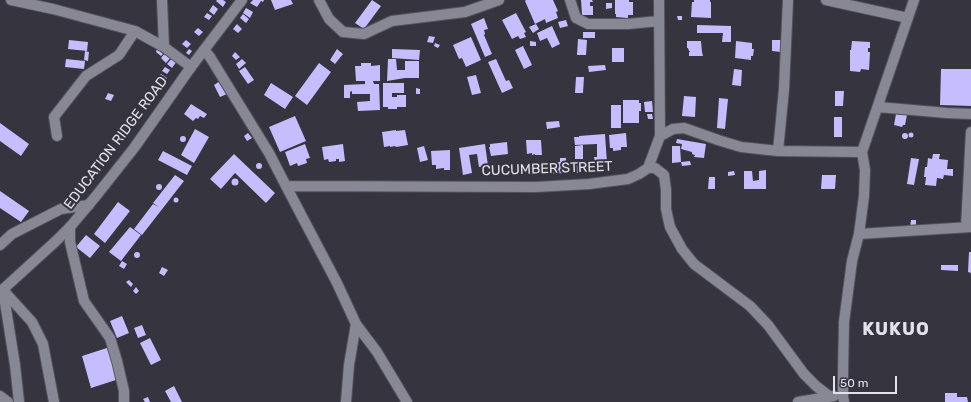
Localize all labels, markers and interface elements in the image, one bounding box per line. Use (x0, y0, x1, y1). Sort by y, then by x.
street label: EDUCATION RIDGE ROAD (61, 73, 171, 213)
street label: CUCUMBER STREET (481, 158, 613, 180)
district label: KUKUO (862, 319, 930, 341)
scale bar (835, 368, 899, 394)
text: 50 m (840, 376, 868, 390)

